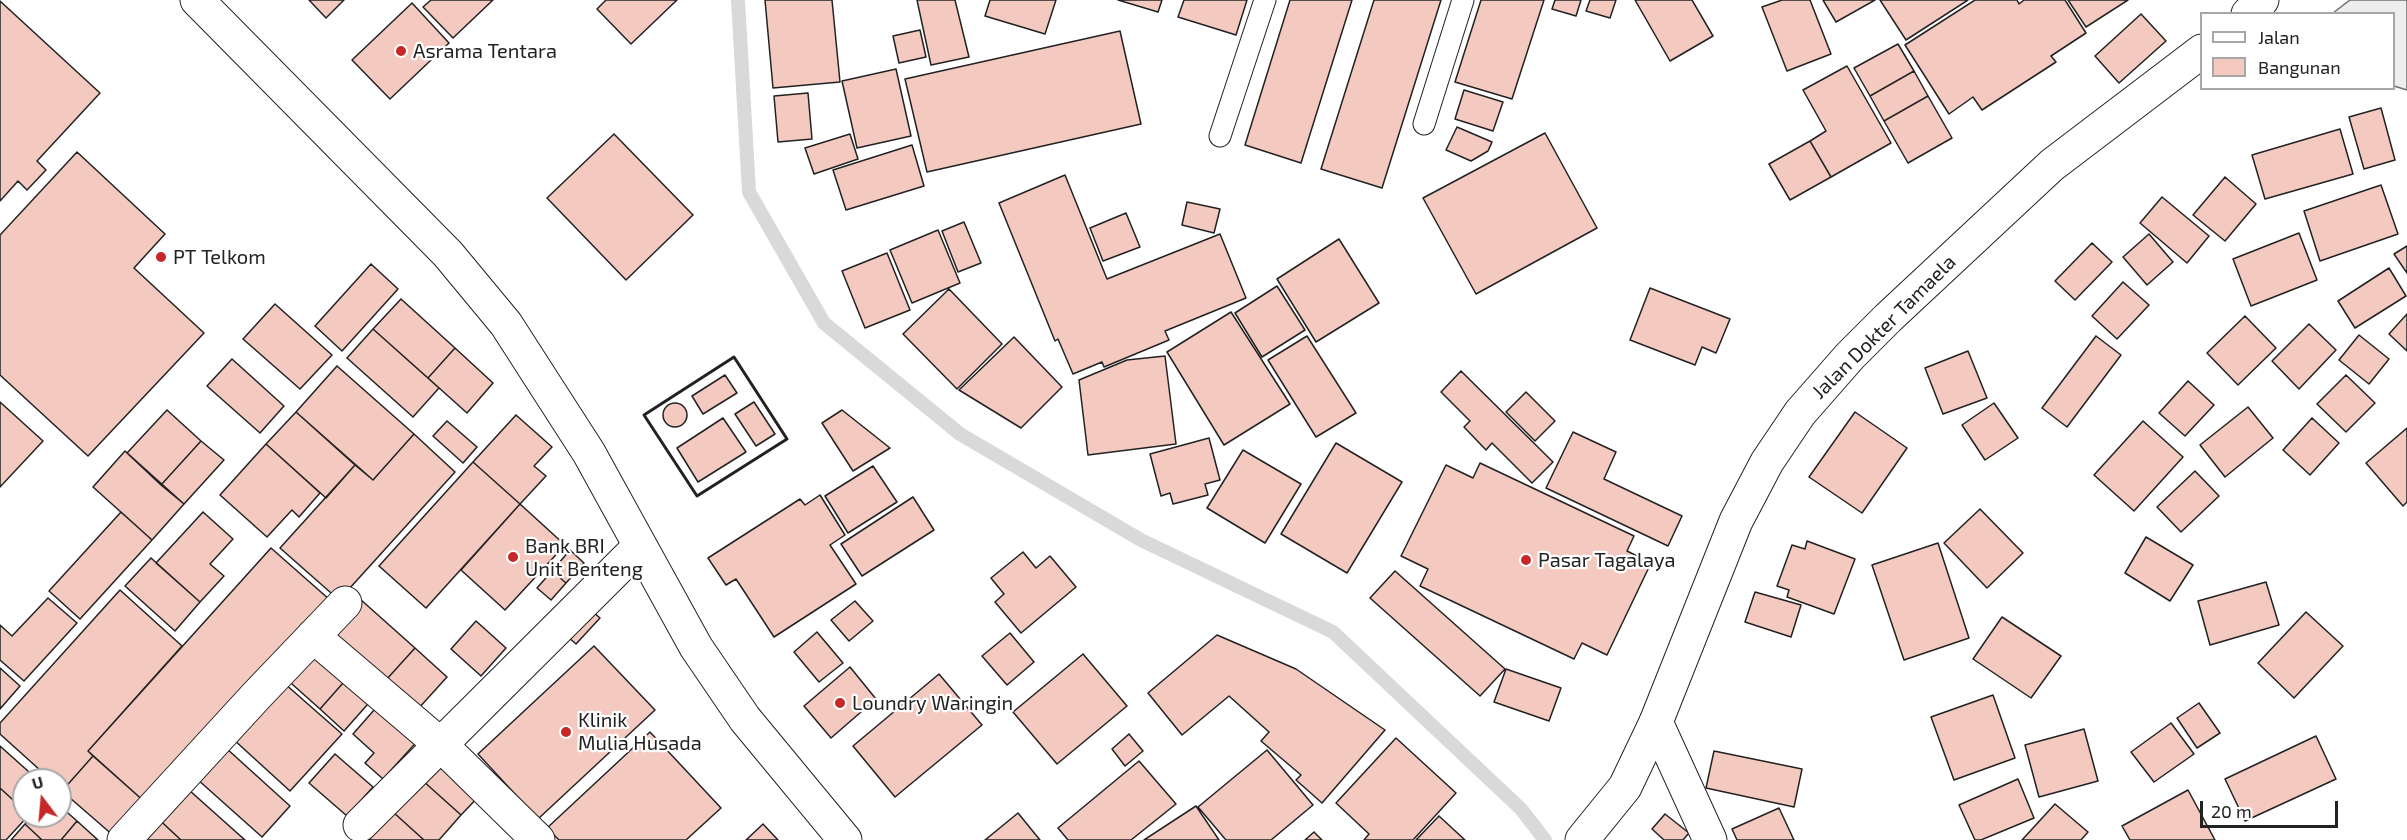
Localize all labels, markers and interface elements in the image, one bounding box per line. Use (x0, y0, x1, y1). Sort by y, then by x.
legend (2200, 12, 2395, 90)
text: Jalan (2258, 26, 2300, 48)
place label: Asrama Tentara (413, 39, 557, 63)
marker: Asrama Tentara (394, 44, 408, 58)
text: Bangunan (2258, 56, 2341, 78)
place label: PT Telkom (173, 245, 266, 269)
marker: PT Telkom (154, 250, 168, 264)
street label: Jalan Dokter Tamaela (1807, 250, 1961, 404)
place label: Bank BRI Unit Benteng (525, 534, 643, 581)
place label: Pasar Tagalaya (1538, 548, 1675, 572)
marker: Bank BRI Unit Benteng (506, 550, 520, 564)
marker: Pasar Tagalaya (1519, 553, 1533, 567)
place label: Loundry Waringin (852, 691, 1013, 715)
marker: Loundry Waringin (833, 696, 847, 710)
place label: Klinik Mulia Husada (578, 708, 702, 755)
marker: Klinik Mulia Husada (559, 725, 573, 739)
north arrow (12, 768, 72, 828)
text: U (30, 771, 45, 793)
scale bar (2203, 789, 2341, 827)
text: 20 m (2211, 800, 2252, 822)

